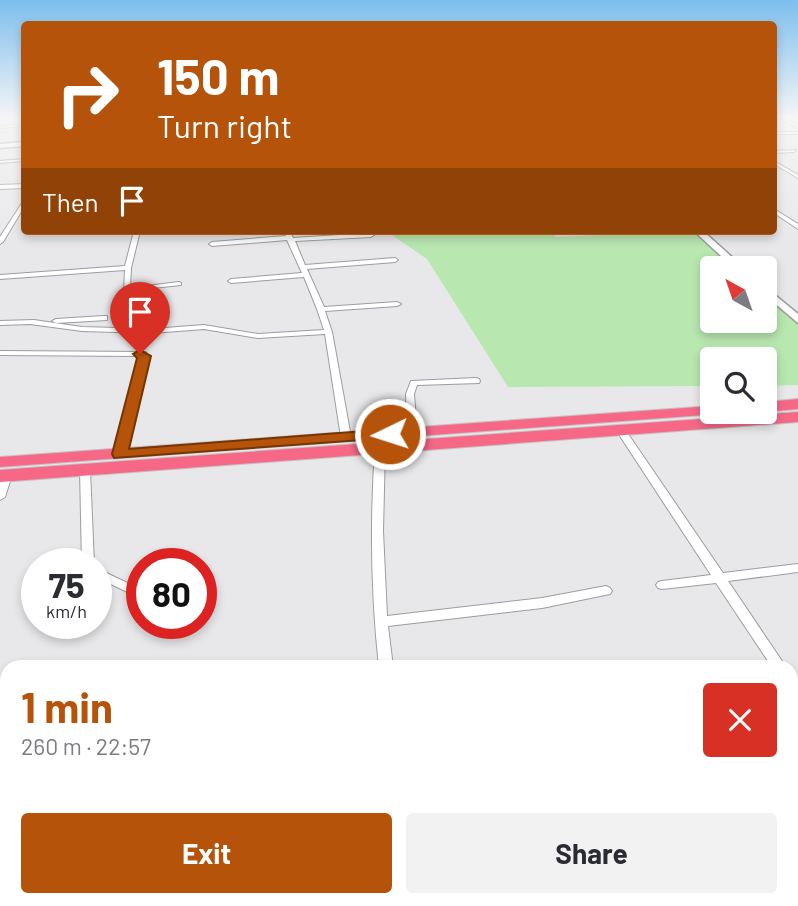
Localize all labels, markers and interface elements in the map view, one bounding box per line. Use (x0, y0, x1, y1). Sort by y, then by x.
text: 150 m (157, 46, 279, 105)
icon: right (42, 49, 133, 140)
text: Turn right (157, 106, 292, 144)
icon: arrive (113, 182, 151, 220)
text: Then (42, 186, 99, 217)
north arrow (700, 256, 777, 332)
map controls (700, 256, 777, 424)
pin (110, 282, 170, 354)
icon: arrive (121, 293, 159, 331)
button: search (700, 347, 777, 424)
position arrow (353, 397, 427, 471)
speed limit sign: 80 (126, 548, 217, 639)
text: 75 (48, 563, 85, 605)
text: km/h (46, 600, 87, 622)
text: 1 min (21, 681, 113, 731)
button: close (703, 683, 777, 757)
text: 260 m · 22:57 (21, 732, 151, 760)
button: Exit (21, 813, 392, 893)
button: Share (406, 813, 777, 893)

